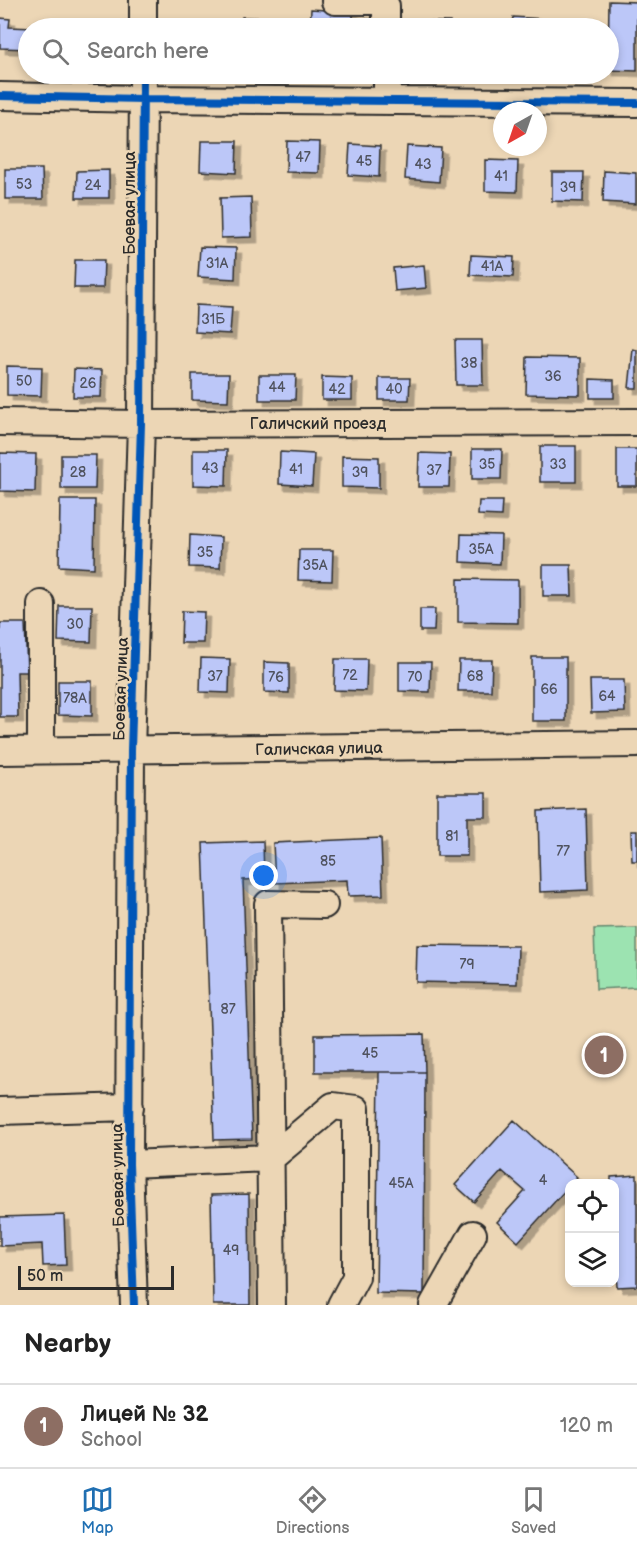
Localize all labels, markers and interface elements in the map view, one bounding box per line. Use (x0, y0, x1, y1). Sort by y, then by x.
search box (18, 18, 619, 84)
icon: search (39, 35, 72, 68)
text: Search here (87, 38, 209, 65)
north arrow (493, 102, 547, 156)
house number: 47 (295, 149, 311, 166)
street label: Боевая улица (121, 151, 140, 255)
house number: 45 (356, 153, 372, 170)
house number: 43 (414, 156, 432, 173)
house number: 41 (494, 168, 508, 185)
house number: 53 (16, 176, 32, 193)
house number: 24 (85, 177, 102, 194)
house number: 39 (560, 179, 576, 196)
house number: 31А (206, 255, 229, 272)
house number: 41А (481, 258, 504, 275)
house number: 31Б (201, 311, 225, 328)
house number: 38 (461, 355, 477, 372)
house number: 36 (544, 368, 562, 385)
house number: 50 (16, 373, 32, 390)
house number: 26 (80, 375, 97, 392)
house number: 44 (268, 379, 286, 396)
house number: 42 (329, 381, 346, 398)
house number: 40 (386, 381, 402, 398)
street label: Галичский проезд (250, 415, 386, 434)
house number: 35 (479, 456, 495, 473)
house number: 33 (549, 456, 567, 473)
house number: 43 (201, 460, 219, 477)
house number: 41 (289, 461, 303, 478)
house number: 37 (426, 462, 442, 479)
house number: 28 (70, 464, 86, 481)
house number: 39 (352, 464, 368, 481)
house number: 35А (468, 541, 494, 558)
house number: 35 (197, 544, 213, 561)
house number: 35А (302, 557, 328, 574)
house number: 30 (67, 616, 83, 633)
street label: Боевая улица (110, 636, 133, 741)
house number: 72 (342, 667, 358, 684)
house number: 37 (207, 668, 223, 685)
house number: 68 (467, 668, 483, 685)
house number: 76 (268, 669, 284, 686)
house number: 70 (407, 669, 423, 686)
house number: 66 (540, 681, 558, 698)
house number: 64 (598, 688, 616, 705)
house number: 78А (63, 690, 87, 707)
street label: Галичская улица (255, 739, 384, 760)
house number: 81 (445, 828, 459, 845)
house number: 77 (556, 843, 570, 860)
house number: 85 (320, 853, 336, 870)
your location (249, 861, 278, 890)
house number: 79 (460, 956, 474, 973)
house number: 87 (220, 1001, 236, 1018)
pin: 1 (584, 1032, 624, 1078)
house number: 45 (362, 1045, 378, 1062)
street label: Боевая улица (108, 1122, 129, 1227)
house number: 4 (539, 1172, 548, 1189)
house number: 45А (388, 1175, 414, 1192)
map controls (565, 1179, 619, 1287)
button: locate (565, 1179, 619, 1233)
button: layers (565, 1233, 619, 1287)
house number: 49 (223, 1242, 239, 1259)
scale bar (18, 1263, 174, 1290)
text: 50 m (27, 1267, 63, 1286)
text: Nearby (24, 1329, 111, 1360)
text: Лицей № 32 (81, 1401, 208, 1428)
text: 1 (39, 1414, 48, 1438)
text: 120 m (560, 1414, 613, 1438)
text: School (81, 1428, 142, 1452)
tab: Map (81, 1483, 114, 1538)
tab: Directions (276, 1483, 349, 1538)
tab: Saved (511, 1483, 556, 1538)

